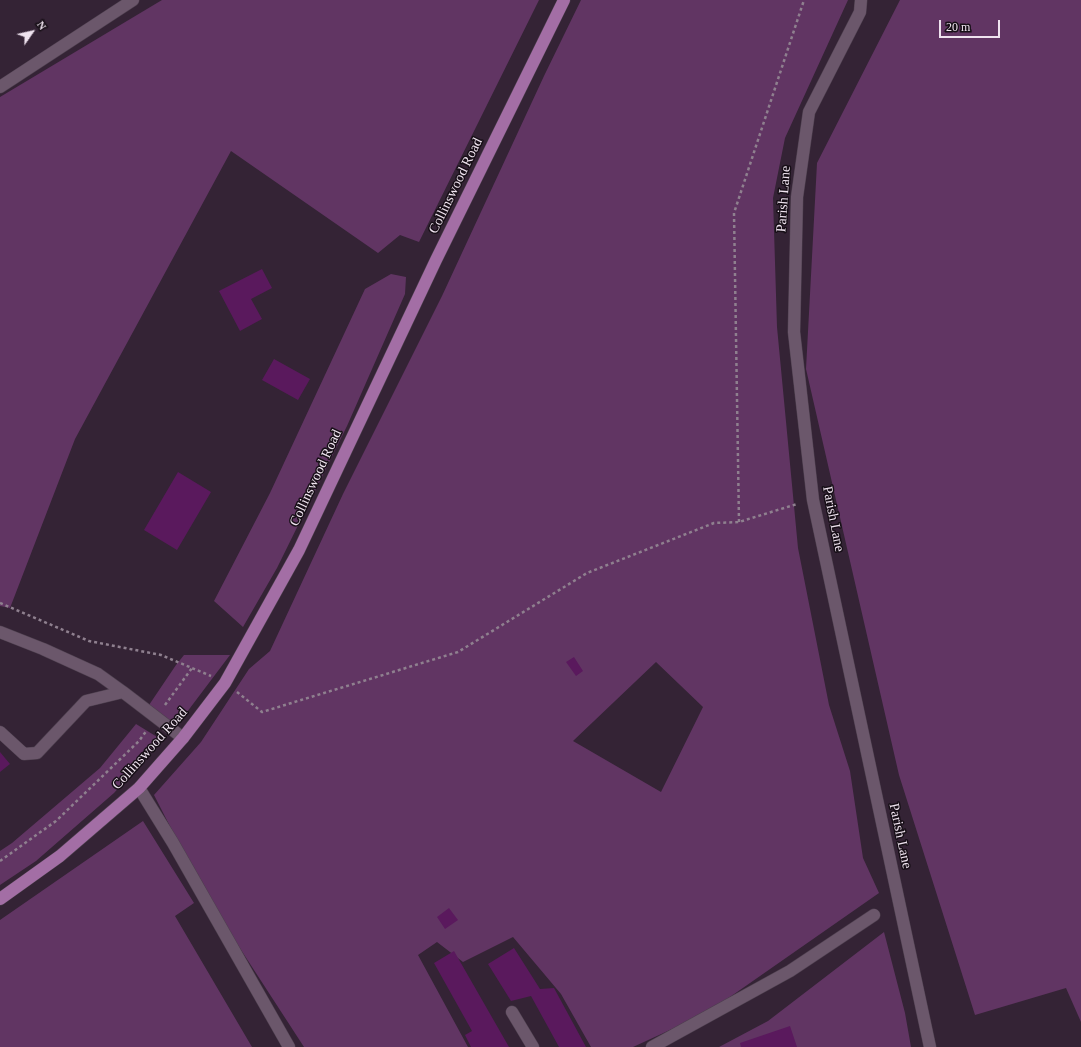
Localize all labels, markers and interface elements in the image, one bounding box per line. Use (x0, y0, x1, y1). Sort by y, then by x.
north arrow (12, 12, 52, 52)
scale bar (941, 12, 1002, 38)
text: N (35, 19, 49, 32)
text: 20 m (946, 20, 970, 34)
street label: Collinswood Road (426, 135, 486, 237)
street label: Parish Lane (773, 165, 795, 233)
street label: Collinswood Road (286, 427, 346, 529)
street label: Parish Lane (818, 485, 848, 553)
street label: Collinswood Road (109, 705, 191, 793)
street label: Parish Lane (885, 802, 915, 870)

